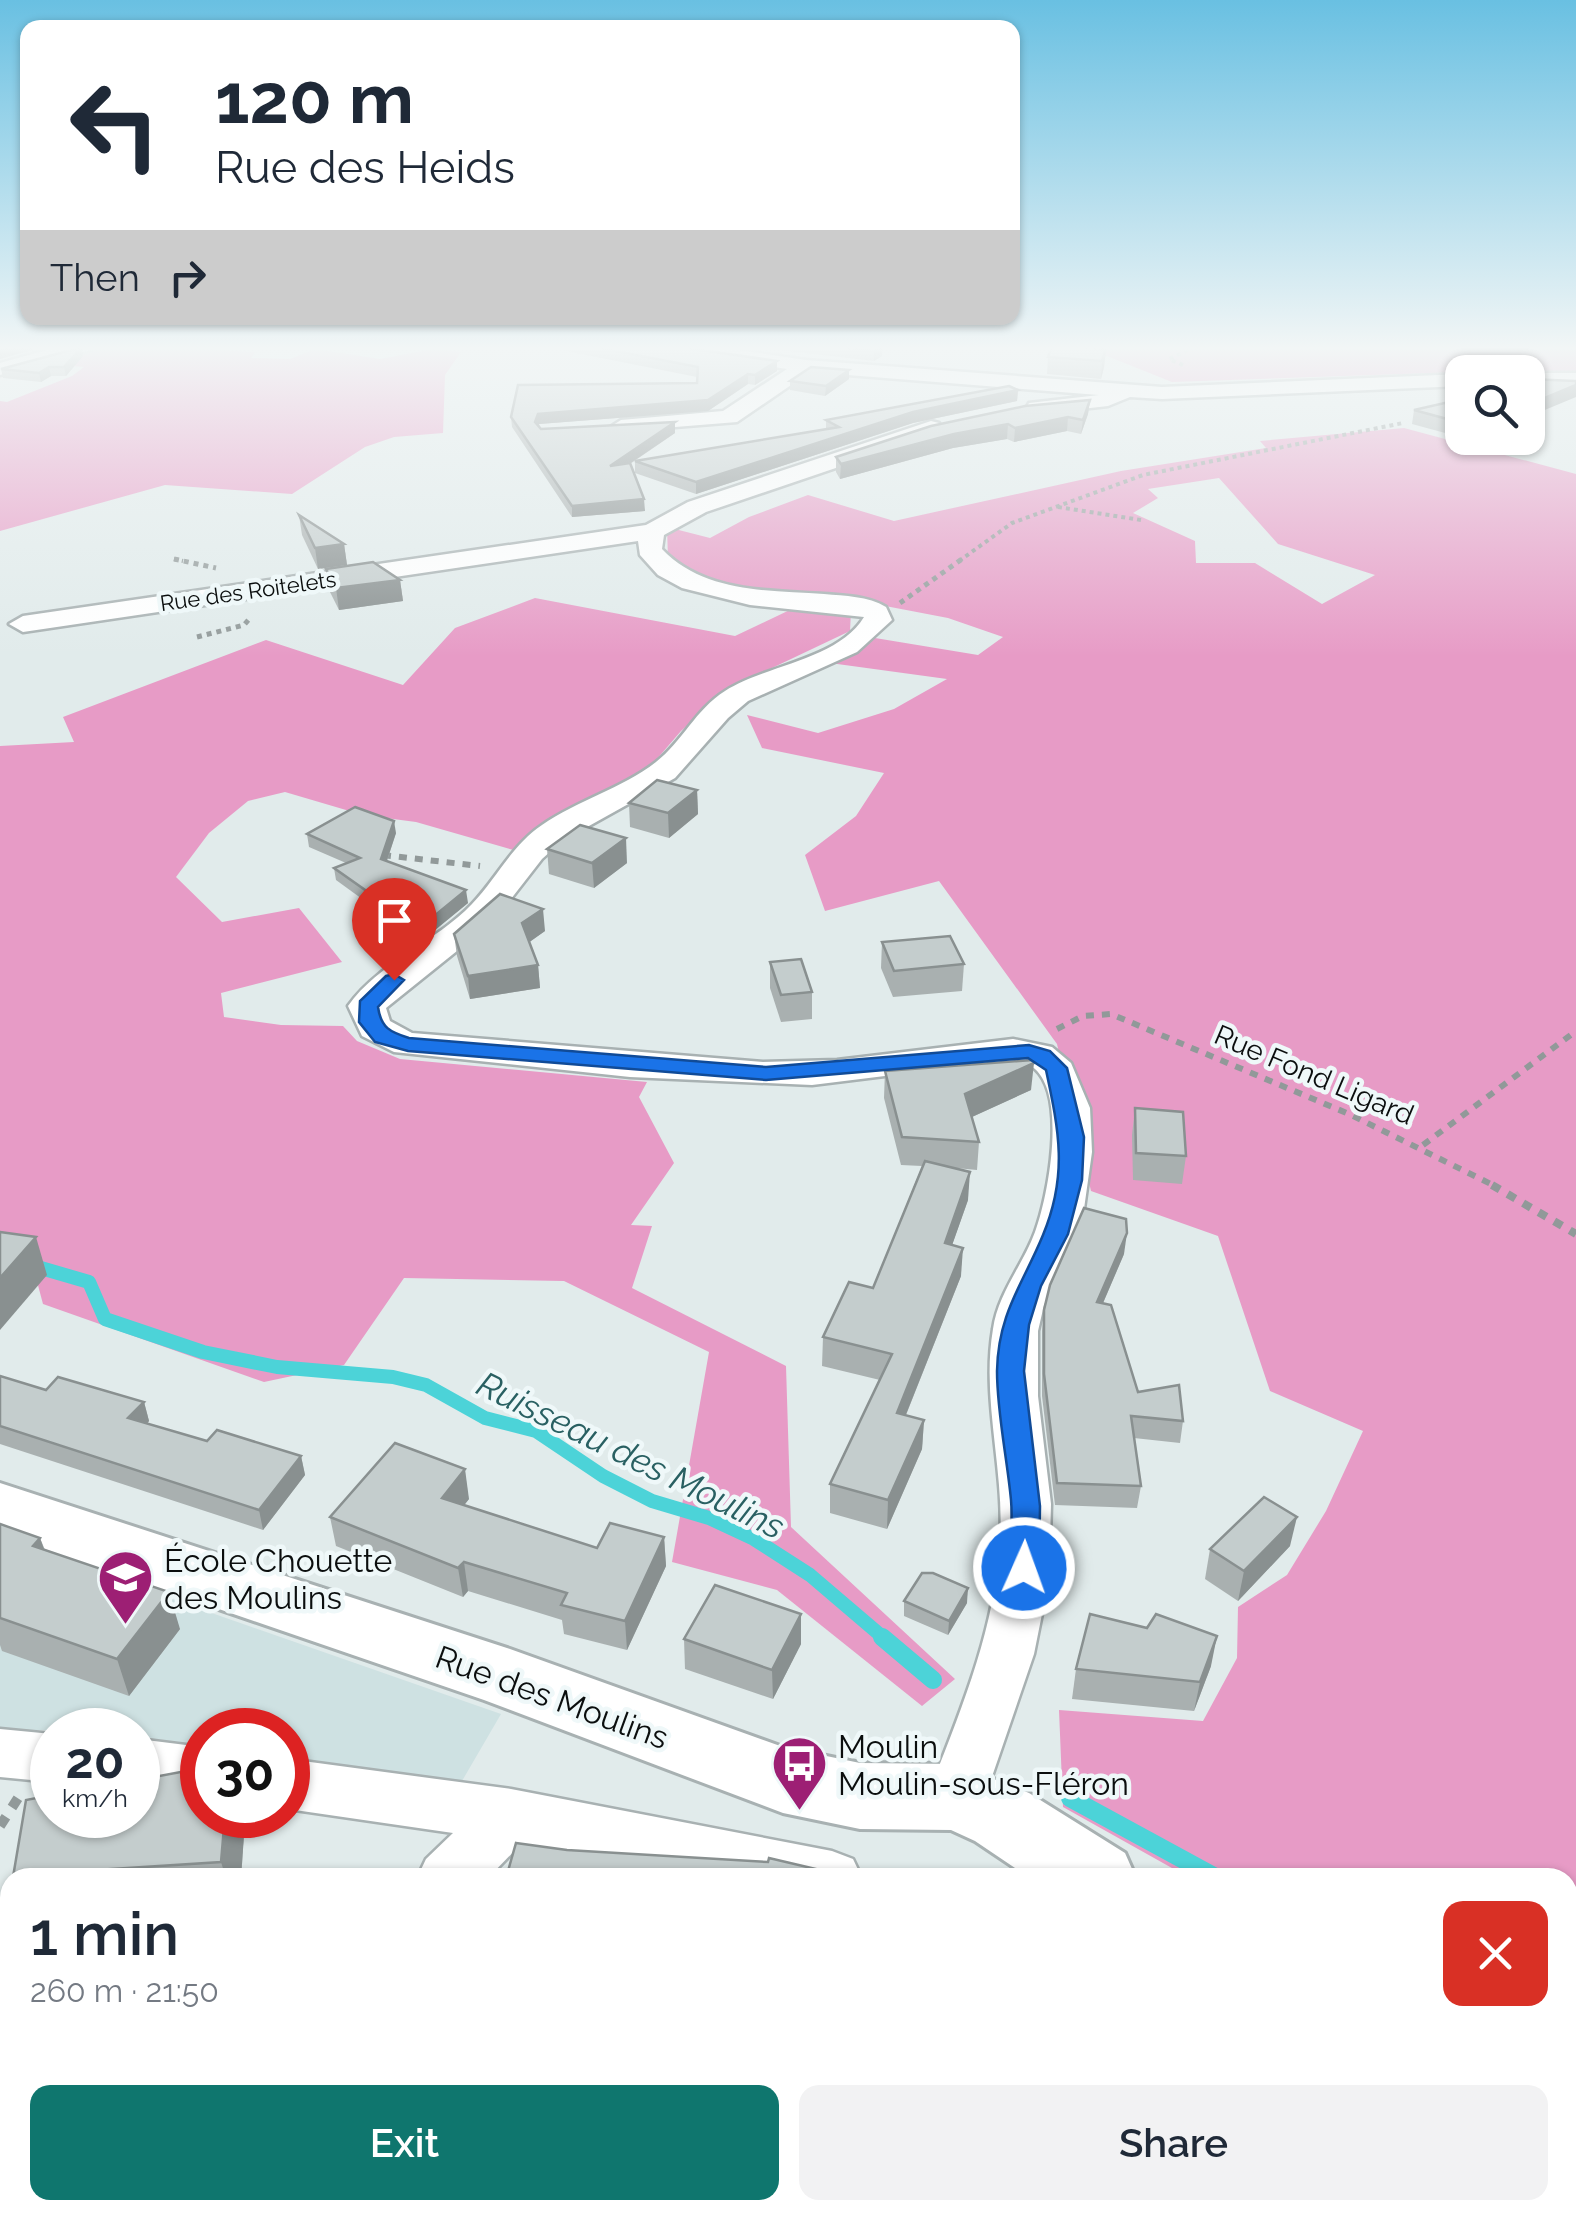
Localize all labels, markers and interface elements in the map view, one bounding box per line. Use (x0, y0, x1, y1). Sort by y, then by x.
text: 120 m (215, 57, 414, 139)
icon: left (50, 60, 180, 190)
text: Rue des Heids (215, 141, 515, 194)
icon: right (160, 250, 215, 305)
text: Then (50, 255, 140, 300)
map controls (1445, 355, 1545, 455)
button: search (1445, 355, 1545, 455)
street label: Rue des Roitelets (158, 566, 338, 616)
pin (352, 878, 437, 981)
icon: arrive (367, 893, 422, 948)
street label: Rue Fond Ligard (1209, 1018, 1419, 1132)
water label: Ruisseau des Moulins (471, 1363, 791, 1547)
position arrow (972, 1516, 1076, 1620)
place label: École Chouette des Moulins (164, 1542, 392, 1616)
school or university icon: École Chouette des Moulins (95, 1548, 155, 1627)
street label: Rue des Moulins (431, 1638, 673, 1756)
speed limit sign: 30 (180, 1708, 310, 1838)
place label: Moulin Moulin-sous-Fléron (838, 1728, 1129, 1802)
text: 20 (66, 1731, 124, 1790)
bus stop icon: Moulin Moulin-sous-Fléron (769, 1734, 829, 1813)
text: km/h (62, 1783, 128, 1813)
text: 1 min (30, 1899, 179, 1969)
button: close (1443, 1901, 1548, 2006)
text: 260 m · 21:50 (30, 1972, 219, 2009)
button: Exit (30, 2085, 779, 2200)
button: Share (799, 2085, 1548, 2200)

